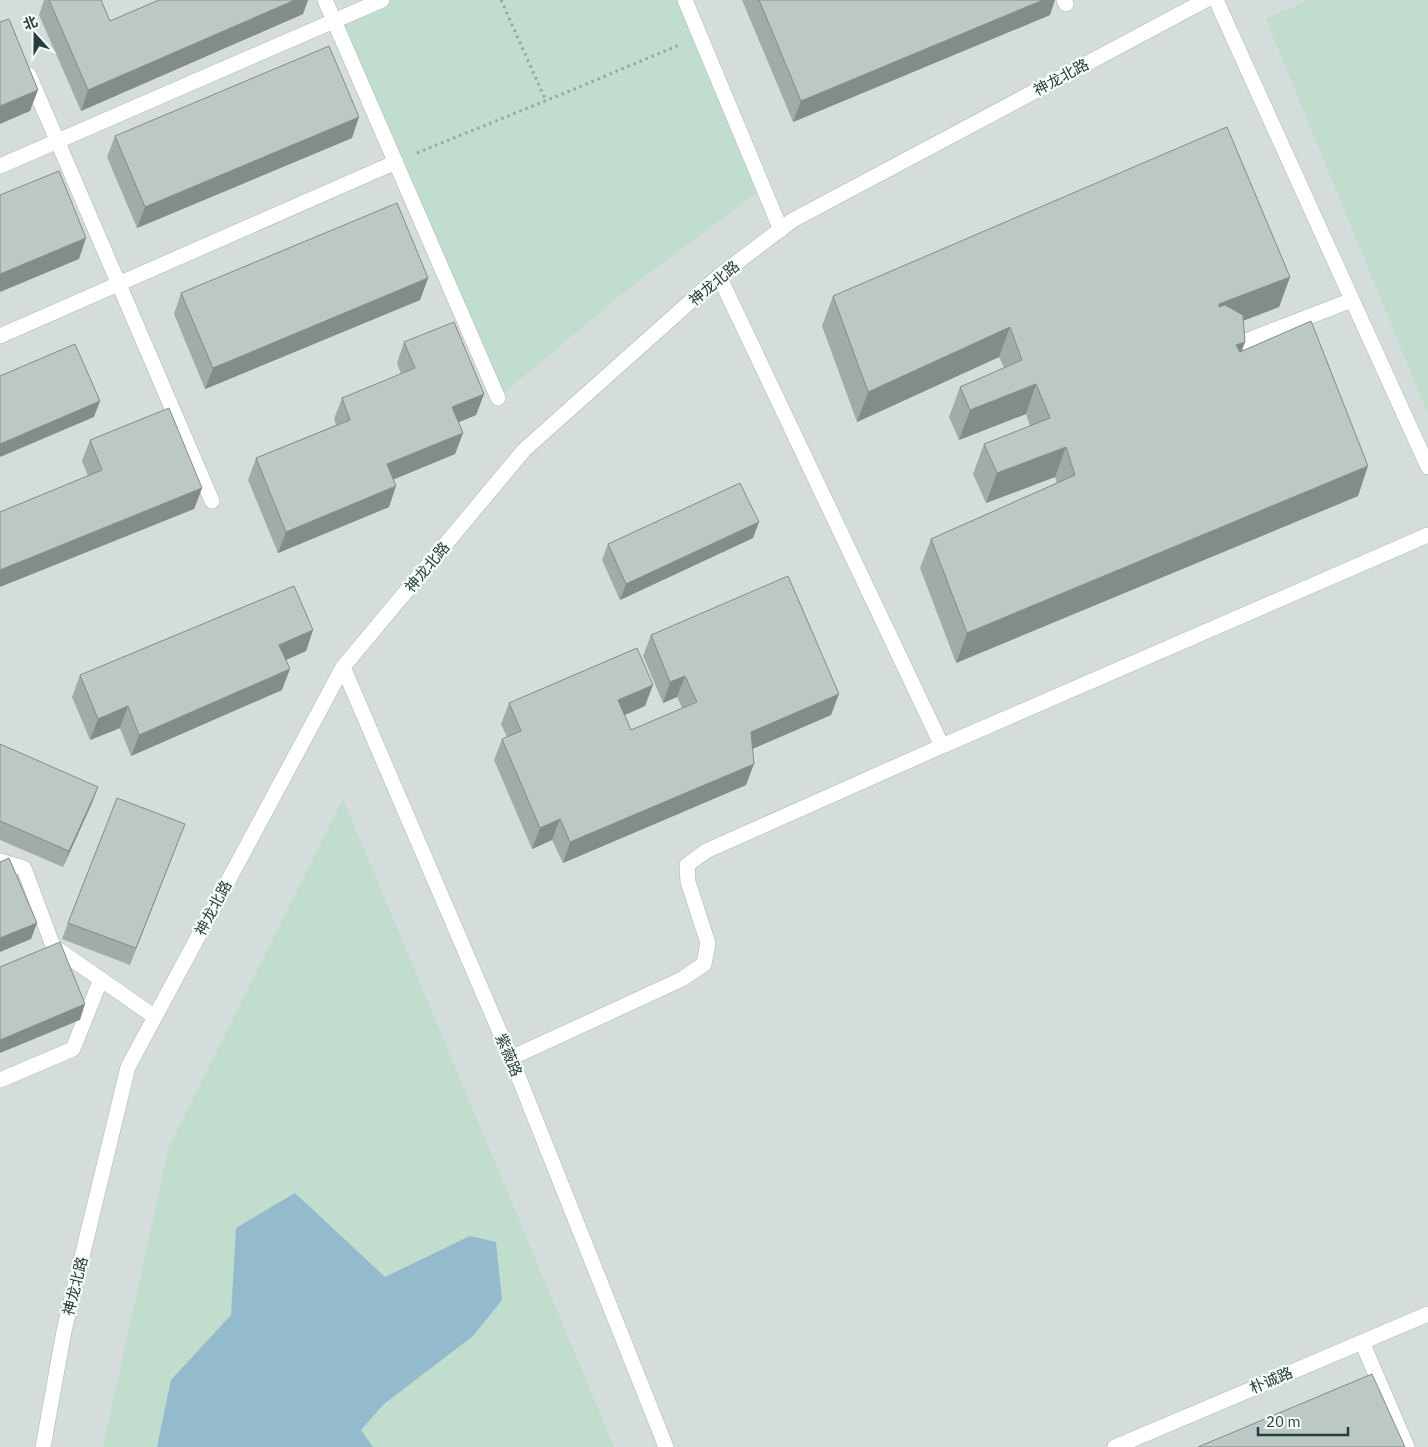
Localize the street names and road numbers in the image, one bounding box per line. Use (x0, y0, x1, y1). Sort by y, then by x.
street label: 神龙北路 (1030, 55, 1092, 99)
street label: 神龙北路 (685, 256, 743, 310)
street label: 神龙北路 (400, 538, 454, 596)
street label: 神龙北路 (191, 877, 235, 939)
street label: 紫薇路 (491, 1031, 527, 1079)
street label: 神龙北路 (59, 1255, 91, 1317)
street label: 朴诚路 (1247, 1362, 1295, 1398)

